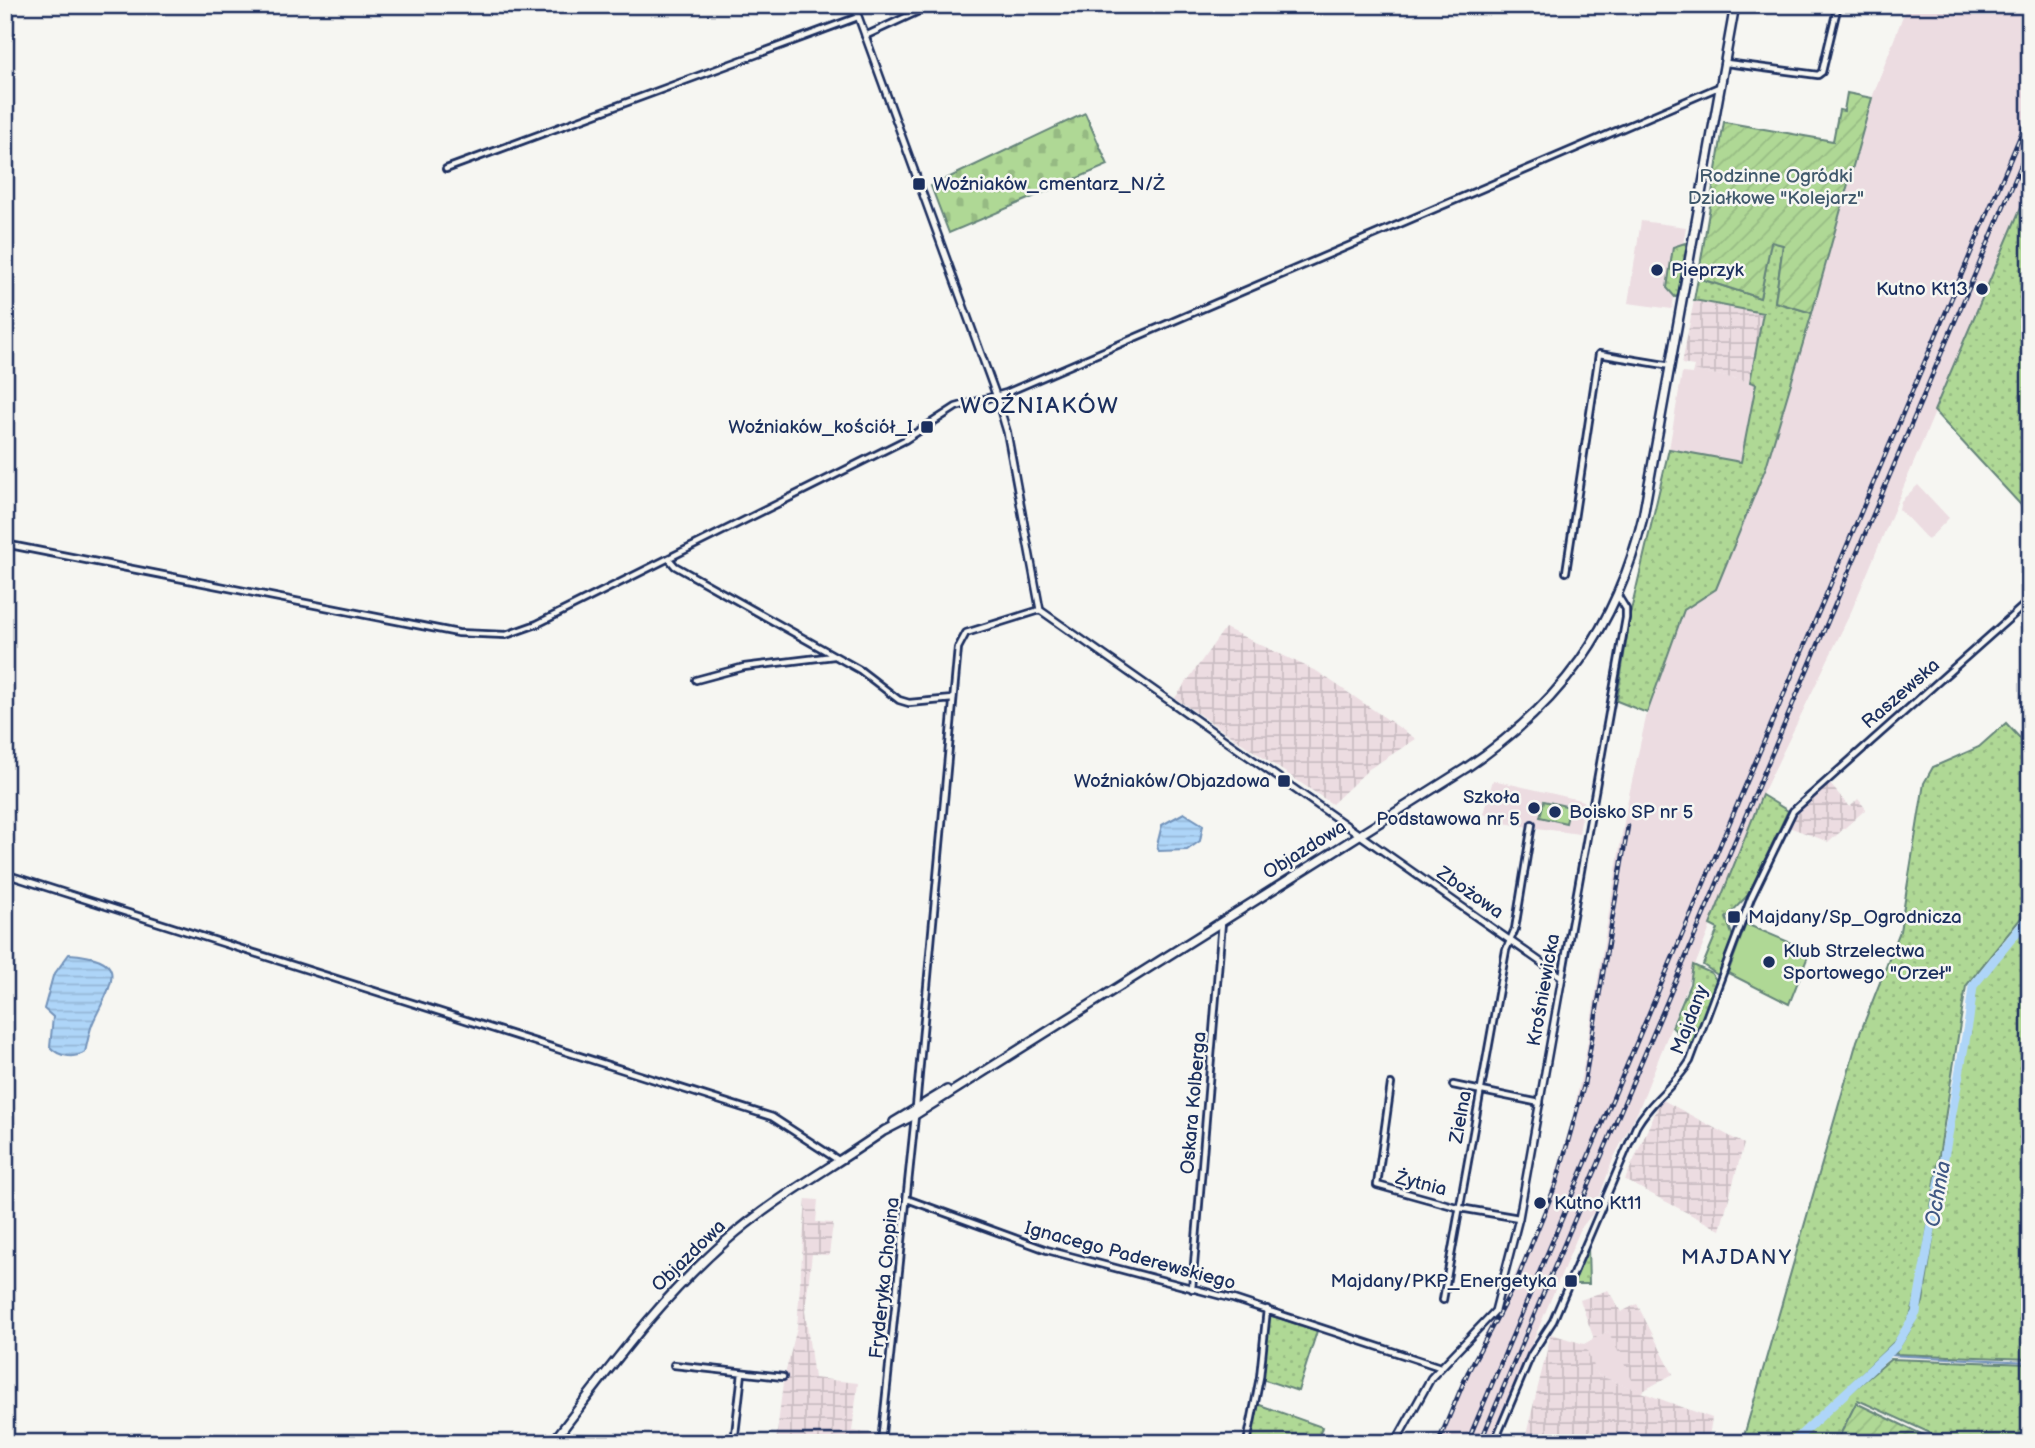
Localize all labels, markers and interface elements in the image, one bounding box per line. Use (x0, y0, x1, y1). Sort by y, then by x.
park label: Rodzinne Ogródki Działkowe "Kolejarz" (1688, 165, 1864, 210)
place label: Woźniaków_cmentarz_N/Ż (933, 173, 1165, 196)
marker: Woźniaków_cmentarz_N/Ż (911, 176, 927, 192)
place label: Pieprzyk (1671, 259, 1745, 282)
marker: Pieprzyk (1649, 262, 1665, 278)
place label: Kutno Kt13 (1876, 278, 1968, 301)
marker: Kutno Kt13 (1974, 281, 1990, 297)
district label: WOŹNIAKÓW (960, 392, 1120, 420)
place label: Woźniaków_kościół_I (728, 416, 913, 439)
marker: Woźniaków_kościół_I (919, 419, 935, 435)
street label: Raszewska (1857, 654, 1945, 734)
place label: Woźniaków/Objazdowa (1074, 770, 1270, 793)
marker: Woźniaków/Objazdowa (1276, 773, 1292, 789)
place label: Szkoła Podstawowa nr 5 (1376, 786, 1520, 831)
marker: Szkoła Podstawowa nr 5 (1526, 800, 1542, 816)
place label: Boisko SP nr 5 (1569, 801, 1693, 824)
marker: Boisko SP nr 5 (1547, 804, 1563, 820)
street label: Objazdowa (1259, 815, 1351, 885)
street label: Zbożowa (1431, 861, 1508, 924)
place label: Majdany/Sp_Ogrodnicza (1748, 906, 1962, 929)
marker: Majdany/Sp_Ogrodnicza (1726, 909, 1742, 925)
street label: Krośniewicka (1523, 932, 1565, 1048)
place label: Klub Strzelectwa Sportowego "Orzeł" (1783, 940, 1952, 985)
marker: Klub Strzelectwa Sportowego "Orzeł" (1761, 954, 1777, 970)
street label: Majdany (1666, 982, 1714, 1058)
street label: Oskara Kolberga (1176, 1031, 1212, 1175)
street label: Zielna (1445, 1089, 1477, 1146)
water label: Ochnia (1920, 1159, 1956, 1229)
street label: Żytnia (1392, 1166, 1449, 1201)
place label: Kutno Kt11 (1554, 1192, 1642, 1215)
marker: Kutno Kt11 (1532, 1195, 1548, 1211)
street label: Fryderyka Chopina (865, 1196, 905, 1360)
street label: Objazdowa (647, 1215, 731, 1297)
street label: Ignacego Paderewskiego (1022, 1217, 1238, 1295)
district label: MAJDANY (1681, 1245, 1793, 1270)
place label: Majdany/PKP_Energetyka (1330, 1270, 1557, 1293)
marker: Majdany/PKP_Energetyka (1563, 1273, 1579, 1289)

